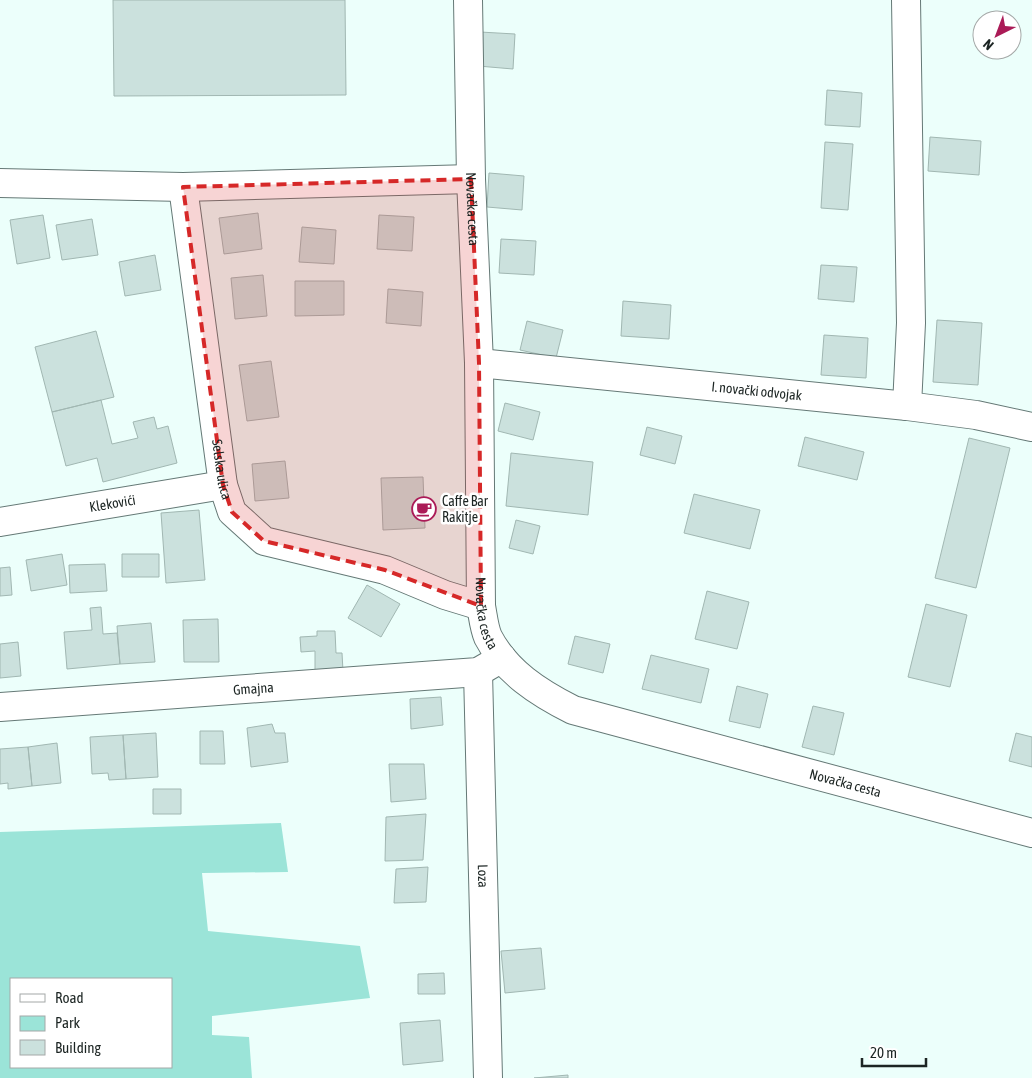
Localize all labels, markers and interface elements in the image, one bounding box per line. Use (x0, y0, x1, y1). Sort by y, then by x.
north arrow (972, 10, 1022, 60)
text: N (980, 36, 997, 53)
street label: Novačka cesta (463, 172, 482, 246)
street label: I. novački odvojak (711, 378, 803, 403)
street label: Selska ulica (209, 438, 235, 502)
street label: Klekovići (88, 492, 137, 515)
place label: Caffe Bar Rakitje (442, 493, 489, 525)
cafe icon: Caffe Bar Rakitje (411, 496, 437, 522)
street label: Novačka cesta (473, 577, 501, 652)
street label: Gmajna (233, 679, 274, 698)
street label: Novačka cesta (808, 766, 883, 800)
street label: Loza (475, 864, 491, 888)
legend (10, 978, 172, 1068)
text: Road (55, 989, 84, 1006)
text: Park (55, 1014, 80, 1031)
scale bar (862, 1036, 926, 1068)
text: Building (55, 1039, 101, 1056)
text: 20 m (870, 1044, 897, 1061)

